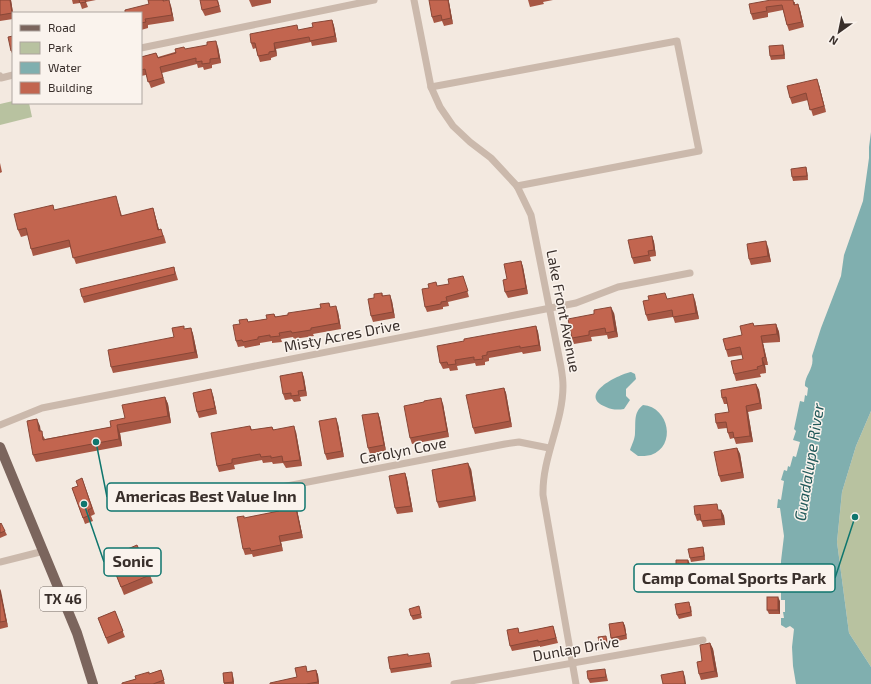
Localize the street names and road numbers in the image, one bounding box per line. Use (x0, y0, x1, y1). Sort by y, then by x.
street label: Lake Front Avenue (543, 248, 585, 374)
street label: Misty Acres Drive (282, 315, 401, 355)
street label: Carolyn Cove (358, 433, 448, 467)
road number: TX 46 (40, 587, 86, 611)
street label: Dunlap Drive (531, 632, 621, 664)

